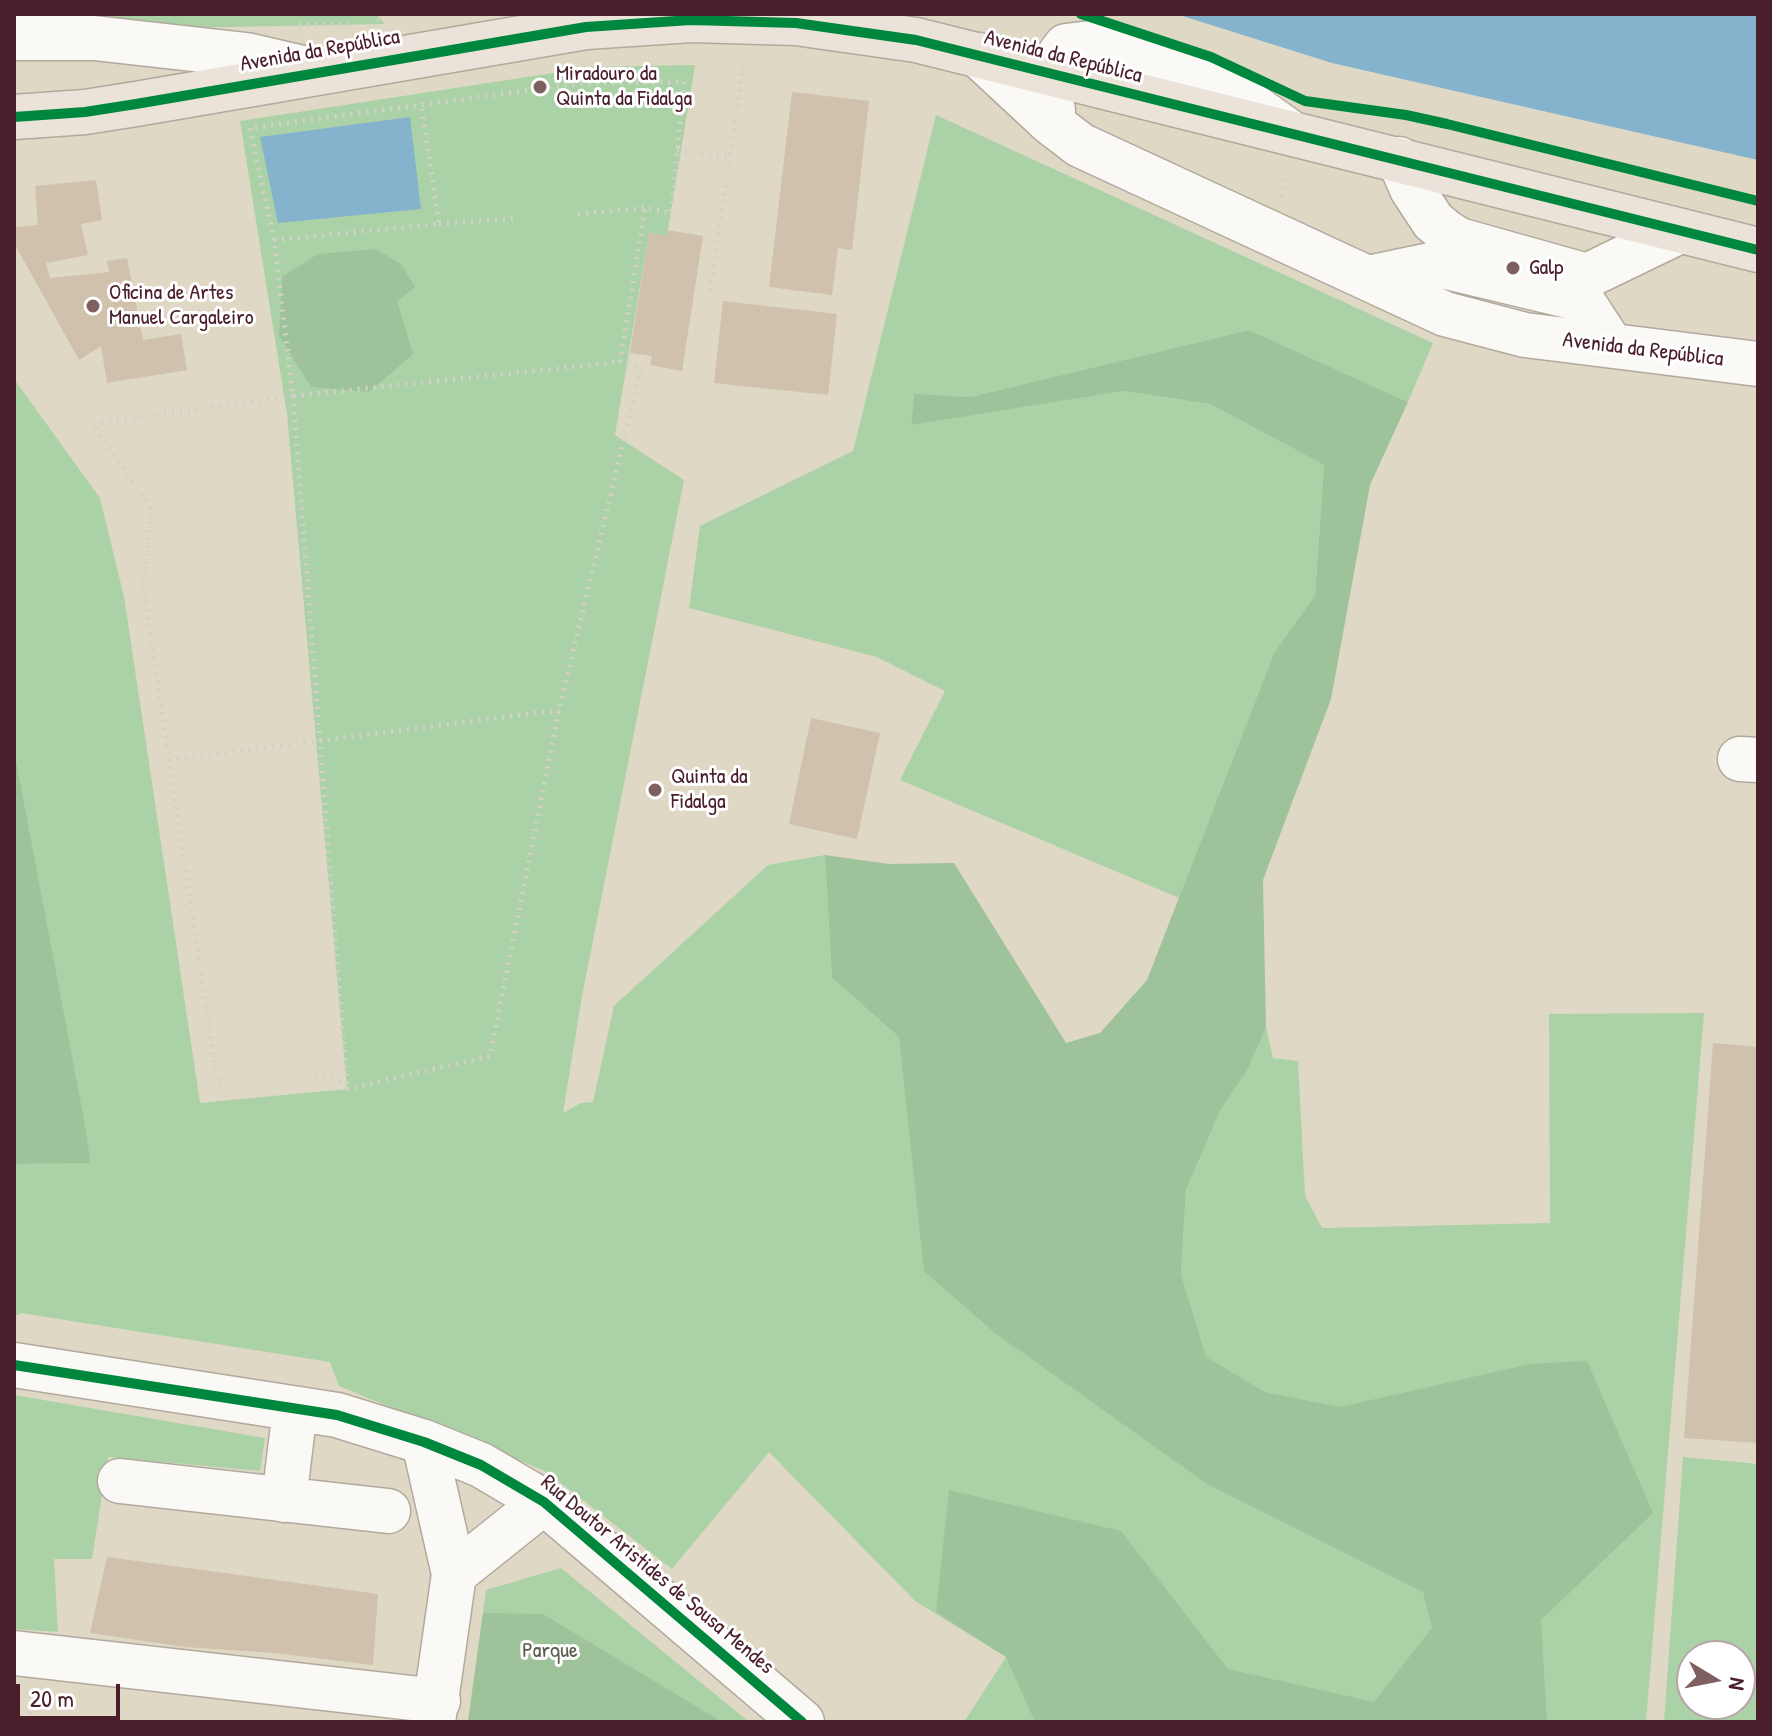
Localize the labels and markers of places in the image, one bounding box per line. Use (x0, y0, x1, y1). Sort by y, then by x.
place label: Miradouro da Quinta da Fidalga (556, 61, 692, 112)
marker: Miradouro da Quinta da Fidalga (531, 78, 549, 96)
place label: Galp (1529, 255, 1563, 281)
marker: Galp (1504, 259, 1522, 277)
place label: Oficina de Artes Manuel Cargaleiro (109, 280, 254, 332)
marker: Oficina de Artes Manuel Cargaleiro (84, 297, 102, 315)
place label: Quinta da Fidalga (671, 764, 748, 816)
marker: Quinta da Fidalga (646, 781, 664, 799)

